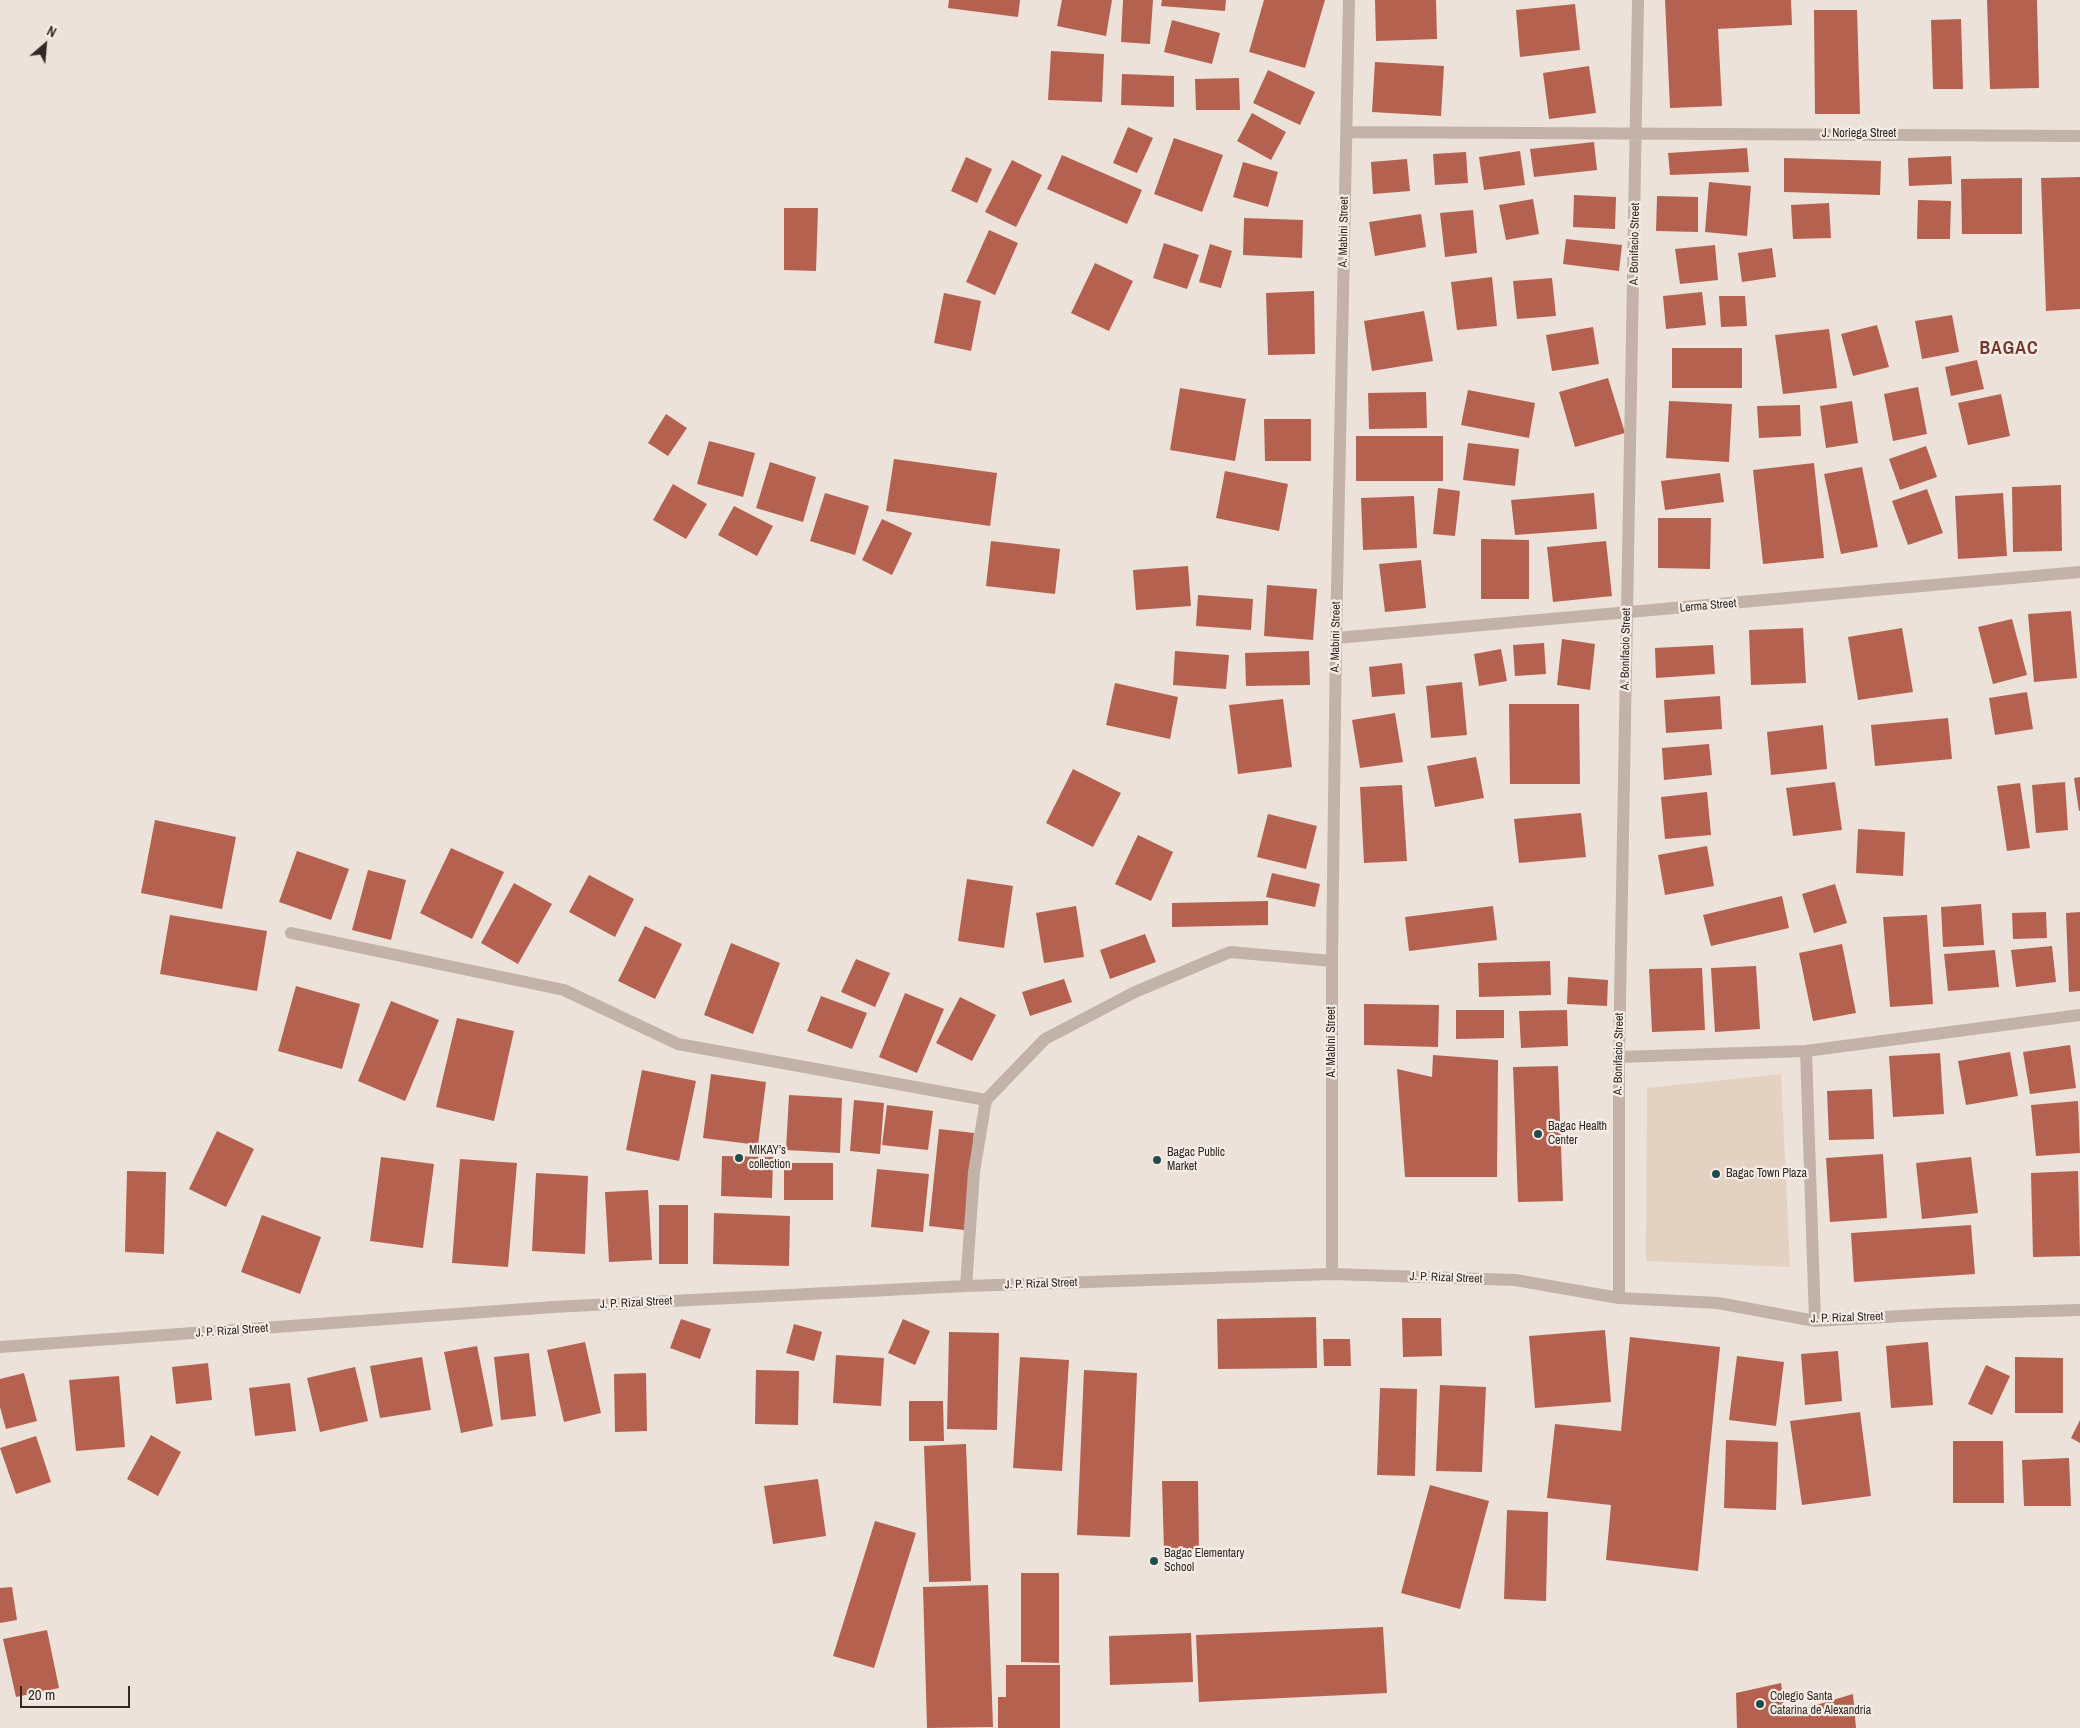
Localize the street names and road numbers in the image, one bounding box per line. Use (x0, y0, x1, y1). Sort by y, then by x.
street label: J. Noriega Street (1822, 127, 1896, 141)
street label: A. Mabini Street (1336, 196, 1352, 268)
street label: A. Bonifacio Street (1627, 203, 1643, 285)
street label: Lerma Street (1679, 596, 1737, 616)
street label: A. Mabini Street (1328, 601, 1344, 673)
street label: A. Bonifacio Street (1618, 608, 1634, 690)
street label: A. Mabini Street (1325, 1006, 1339, 1078)
street label: A. Bonifacio Street (1611, 1013, 1627, 1095)
street label: J. P. Rizal Street (1409, 1270, 1483, 1286)
street label: J. P. Rizal Street (1004, 1276, 1078, 1292)
street label: J. P. Rizal Street (599, 1294, 673, 1312)
street label: J. P. Rizal Street (1810, 1310, 1884, 1326)
street label: J. P. Rizal Street (195, 1321, 269, 1341)

